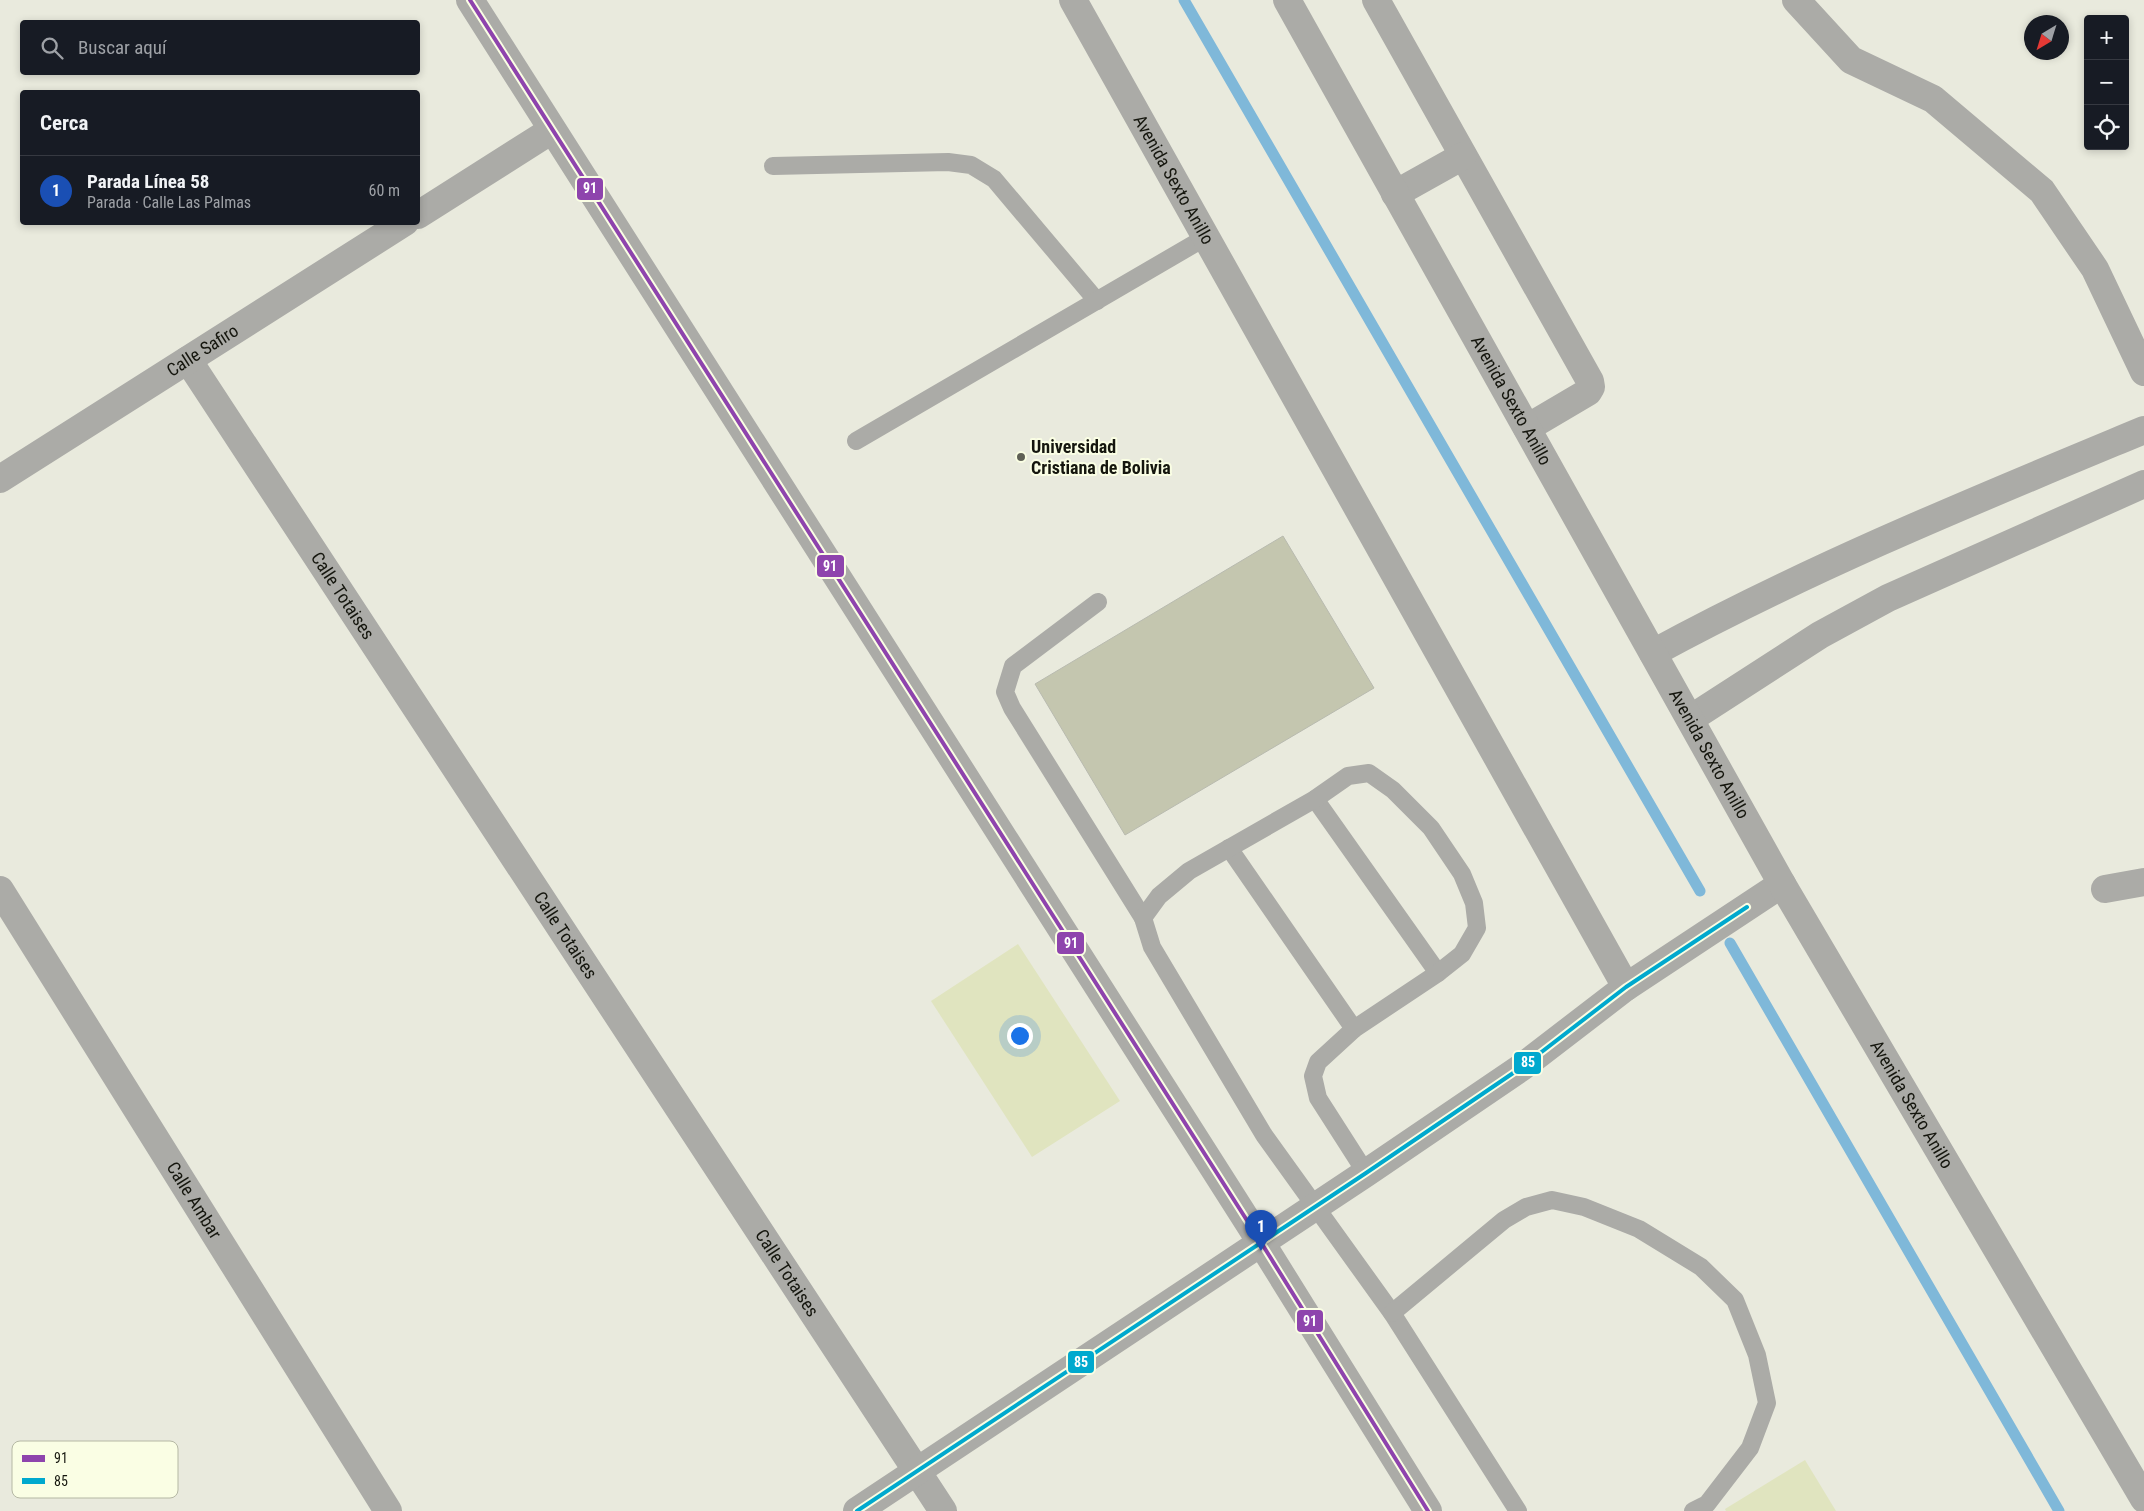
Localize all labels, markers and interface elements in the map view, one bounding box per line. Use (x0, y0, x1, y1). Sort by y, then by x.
north arrow (2024, 15, 2069, 60)
map controls (2084, 15, 2129, 150)
button: + (2084, 15, 2129, 60)
search box (20, 20, 420, 75)
icon: search (38, 34, 66, 62)
text: Buscar aquí (78, 36, 167, 59)
button: − (2084, 60, 2129, 105)
button: locate (2084, 105, 2129, 150)
text: Cerca (40, 111, 88, 135)
street label: Avenida Sexto Anillo (1129, 111, 1219, 248)
text: Parada Línea 58 (87, 170, 209, 193)
line badge: 91 (576, 177, 604, 201)
text: 91 (583, 180, 597, 196)
text: 1 (52, 181, 60, 200)
text: 60 m (368, 181, 400, 200)
text: Parada · Calle Las Palmas (87, 193, 251, 212)
street label: Calle Safiro (163, 319, 242, 381)
street label: Avenida Sexto Anillo (1467, 332, 1556, 469)
place label: Universidad Cristiana de Bolivia (1031, 436, 1171, 478)
marker: Universidad Cristiana de Bolivia (1015, 451, 1027, 463)
street label: Calle Totaises (307, 548, 379, 643)
line badge: 91 (816, 554, 845, 578)
text: 91 (823, 558, 837, 574)
street label: Avenida Sexto Anillo (1665, 685, 1754, 822)
street label: Calle Totaises (530, 887, 602, 983)
line badge: 91 (1056, 931, 1085, 955)
text: 91 (1064, 935, 1078, 951)
your location (1007, 1023, 1033, 1049)
street label: Avenida Sexto Anillo (1866, 1036, 1958, 1172)
line badge: 85 (1513, 1051, 1542, 1075)
text: 85 (1521, 1054, 1535, 1070)
street label: Calle Ambar (162, 1158, 226, 1243)
pin: 1 (1245, 1210, 1277, 1251)
street label: Calle Totaises (751, 1225, 824, 1320)
line badge: 91 (1296, 1309, 1324, 1333)
text: 91 (1303, 1313, 1317, 1329)
line badge: 85 (1067, 1350, 1095, 1374)
text: 85 (1074, 1354, 1088, 1370)
legend (12, 1441, 178, 1498)
text: 91 (54, 1450, 68, 1466)
text: 85 (54, 1473, 68, 1489)

